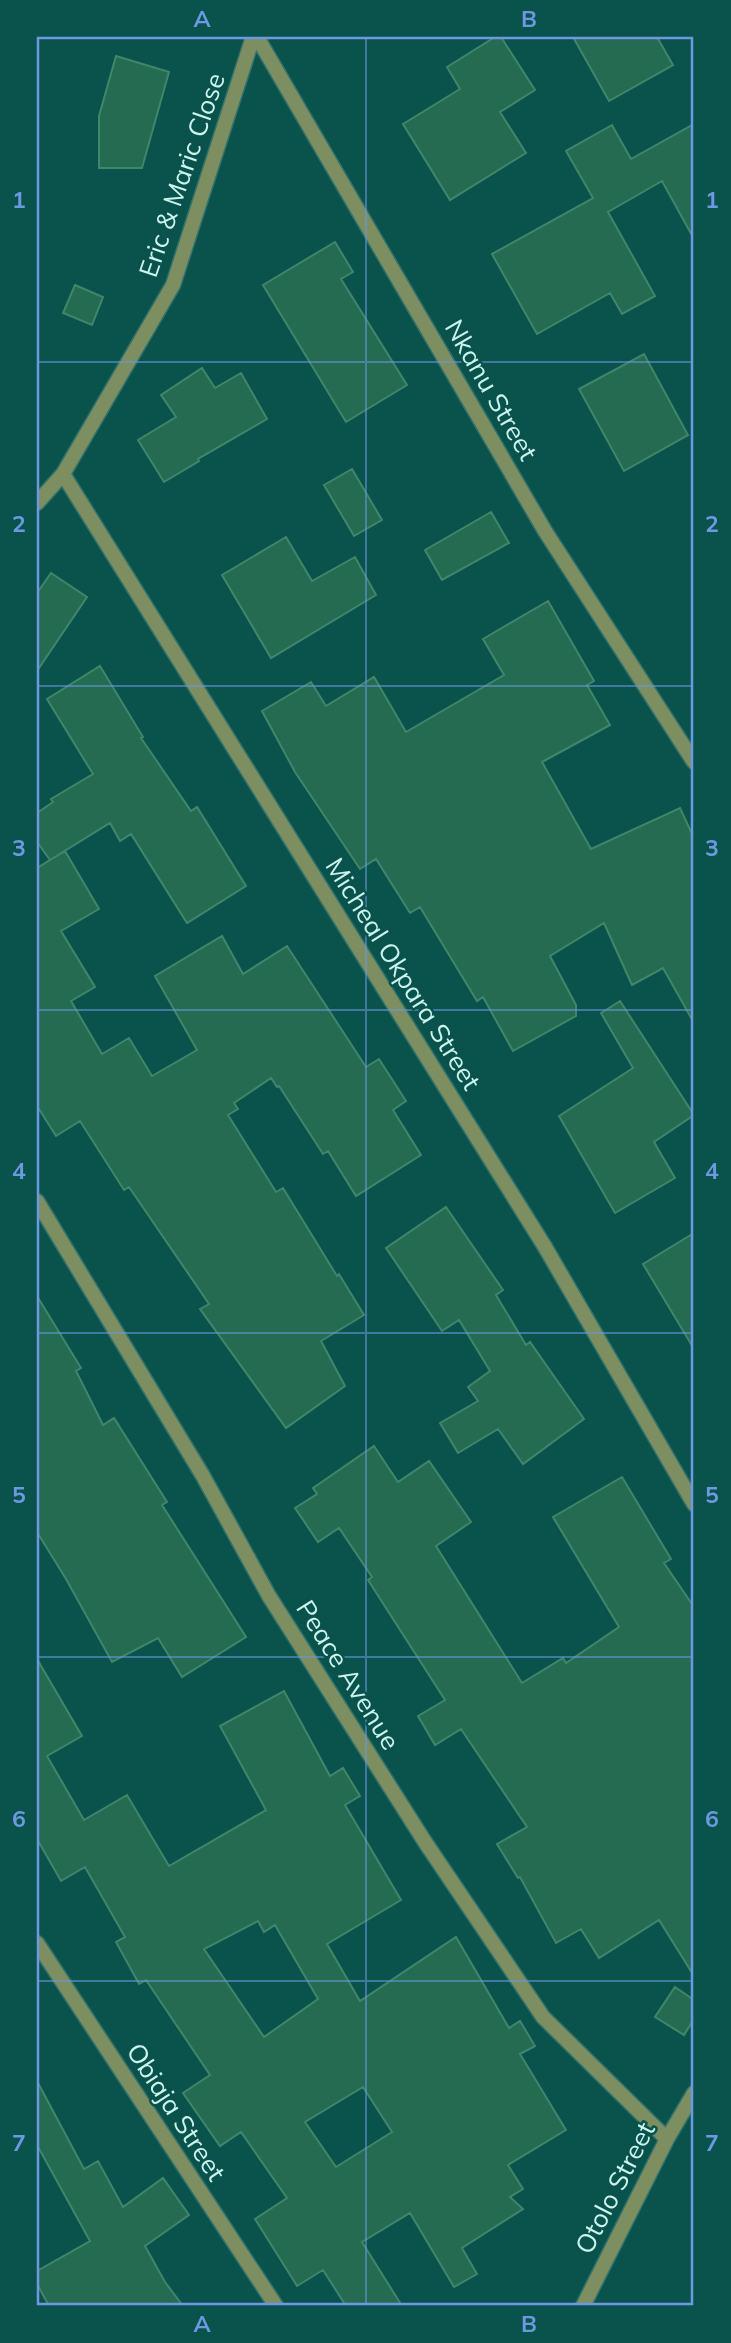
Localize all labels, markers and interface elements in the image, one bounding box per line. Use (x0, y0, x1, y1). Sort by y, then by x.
text: A (193, 4, 211, 33)
text: B (521, 4, 537, 33)
street label: Eric & Maric Close (131, 68, 232, 281)
text: 1 (12, 185, 26, 214)
text: 1 (705, 185, 719, 214)
street label: Nkanu Street (438, 313, 545, 466)
text: 2 (12, 509, 26, 538)
text: 2 (705, 509, 719, 538)
text: 3 (12, 833, 26, 862)
text: 3 (705, 833, 719, 862)
street label: Micheal Okpara Street (319, 852, 488, 1096)
text: 4 (12, 1156, 26, 1185)
text: 4 (705, 1156, 719, 1185)
text: 5 (12, 1480, 26, 1509)
text: 5 (705, 1480, 719, 1509)
street label: Peace Avenue (289, 1594, 408, 1756)
text: 6 (12, 1804, 26, 1833)
text: 6 (705, 1804, 719, 1833)
street label: Obiaja Street (120, 2037, 233, 2187)
street label: Otolo Street (567, 2116, 662, 2259)
text: 7 (12, 2128, 26, 2157)
text: 7 (705, 2128, 719, 2157)
text: A (193, 2309, 211, 2338)
text: B (521, 2309, 537, 2338)

